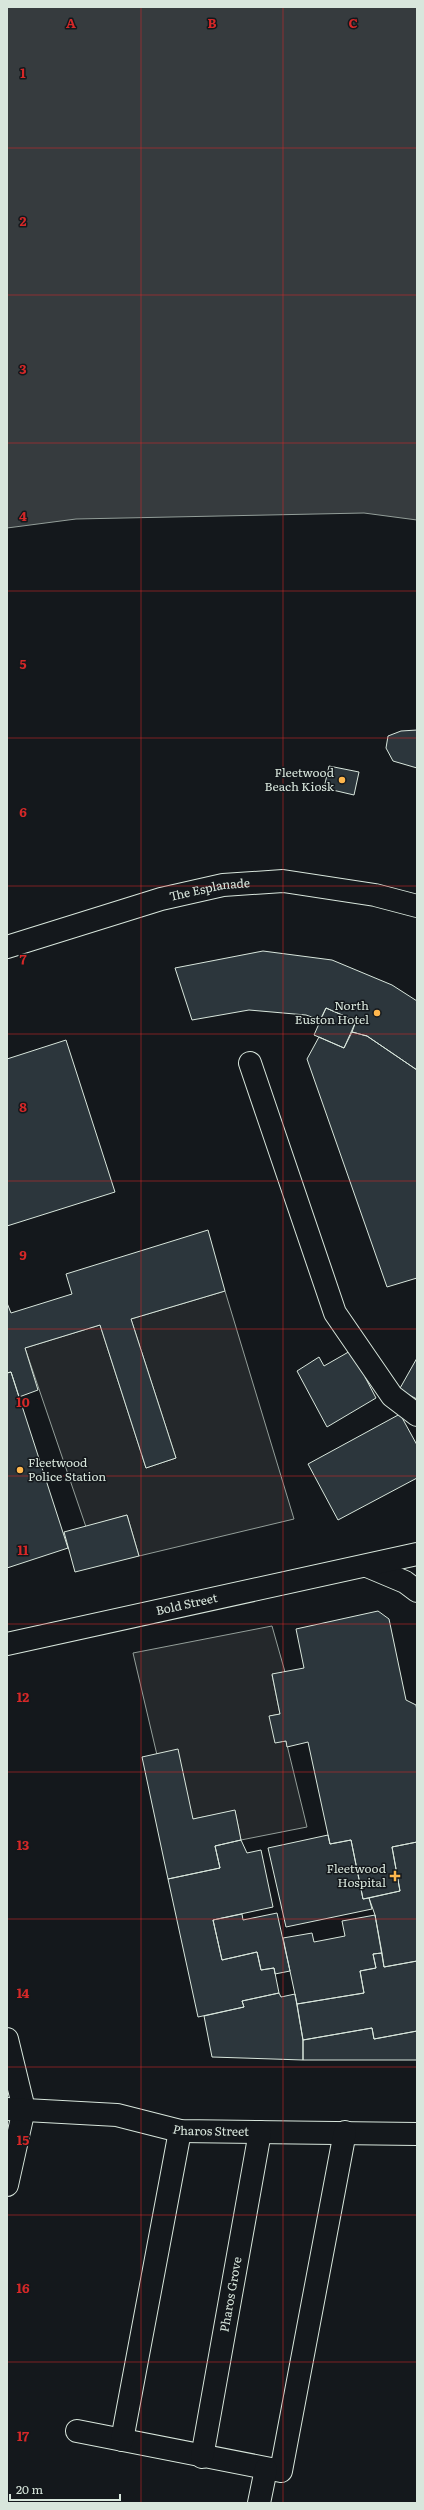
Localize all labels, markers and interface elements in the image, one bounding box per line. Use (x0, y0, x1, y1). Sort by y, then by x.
text: A (66, 13, 76, 32)
text: B (208, 13, 217, 32)
text: C (348, 13, 358, 32)
text: 1 (20, 63, 26, 82)
text: 2 (20, 211, 27, 230)
text: 3 (19, 359, 27, 378)
text: 4 (19, 506, 27, 525)
text: 5 (19, 654, 27, 673)
place label: Fleetwood Beach Kiosk (265, 763, 335, 795)
marker: Fleetwood Beach Kiosk (337, 775, 347, 785)
text: 6 (19, 802, 27, 821)
street label: The Esplanade (167, 873, 251, 905)
text: 7 (19, 949, 27, 968)
place label: North Euston Hotel (295, 996, 369, 1028)
marker: North Euston Hotel (372, 1008, 382, 1018)
text: 8 (19, 1097, 27, 1116)
text: 9 (19, 1245, 27, 1264)
text: 10 (16, 1392, 30, 1411)
place label: Fleetwood Police Station (28, 1453, 106, 1485)
marker: Fleetwood Police Station (15, 1465, 25, 1475)
text: 11 (18, 1540, 29, 1559)
street label: Bold Street (154, 1588, 219, 1619)
text: 12 (17, 1687, 29, 1706)
text: 13 (17, 1835, 29, 1854)
place label: Fleetwood Hospital (327, 1859, 387, 1891)
marker: Fleetwood Hospital (389, 1870, 401, 1882)
text: 14 (17, 1983, 30, 2002)
street label: Pharos Street (171, 2120, 249, 2140)
text: 15 (17, 2130, 29, 2149)
street label: Pharos Grove (214, 2255, 246, 2334)
text: 16 (17, 2278, 30, 2297)
text: 17 (17, 2426, 29, 2445)
scale bar (10, 2476, 120, 2502)
text: 20 m (16, 2480, 43, 2498)

